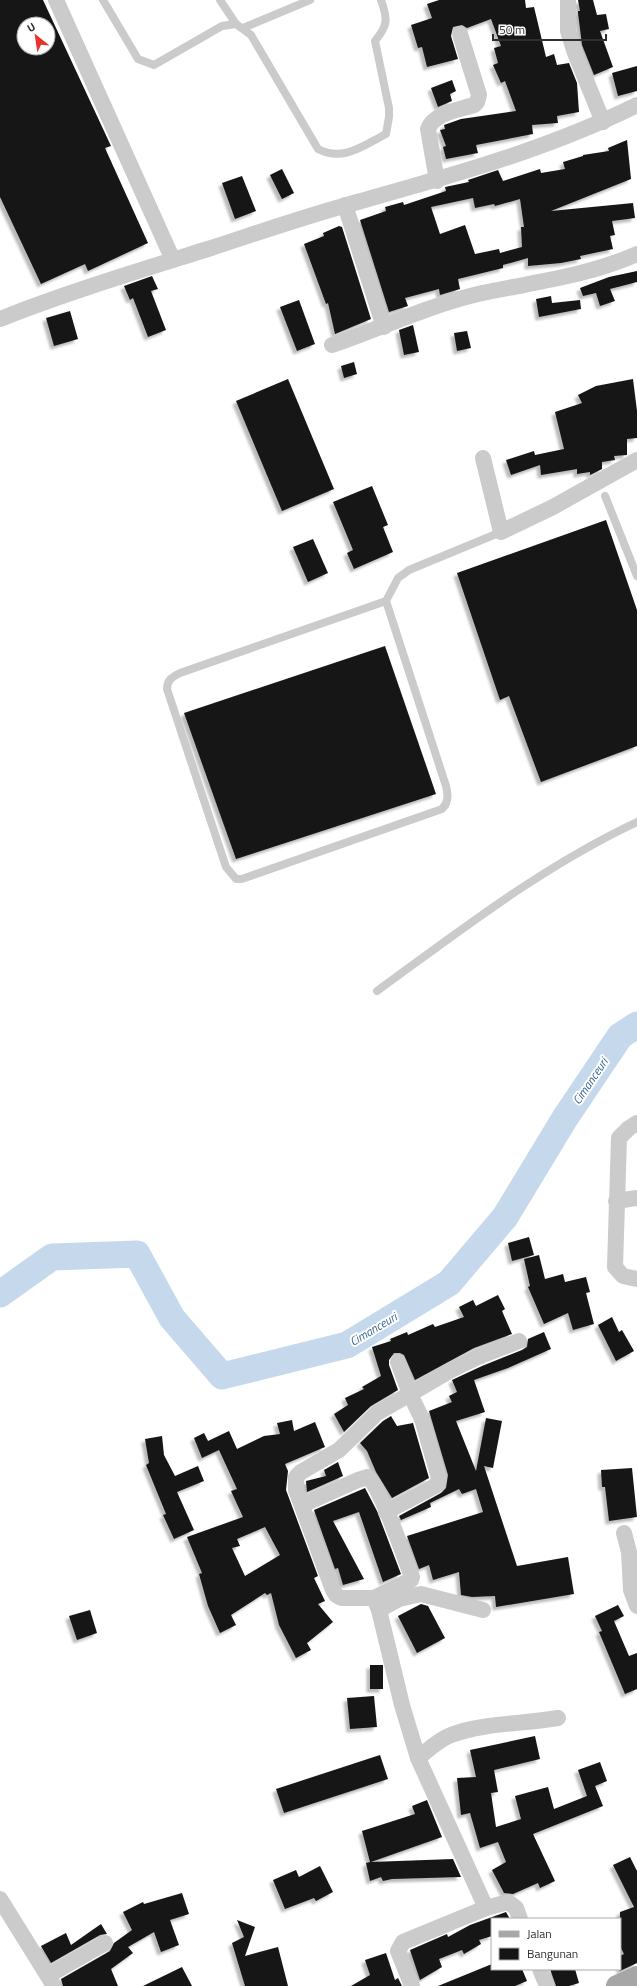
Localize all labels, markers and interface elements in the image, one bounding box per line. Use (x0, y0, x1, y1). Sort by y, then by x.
north arrow (16, 16, 56, 56)
scale bar (493, 16, 606, 42)
text: U (24, 19, 38, 36)
text: 50 m (499, 20, 525, 39)
water label: Cimanceuri (567, 1053, 613, 1108)
water label: Cimanceuri (346, 1307, 402, 1351)
legend (491, 1918, 621, 1970)
text: Jalan (527, 1924, 552, 1943)
text: Bangunan (527, 1944, 578, 1963)

